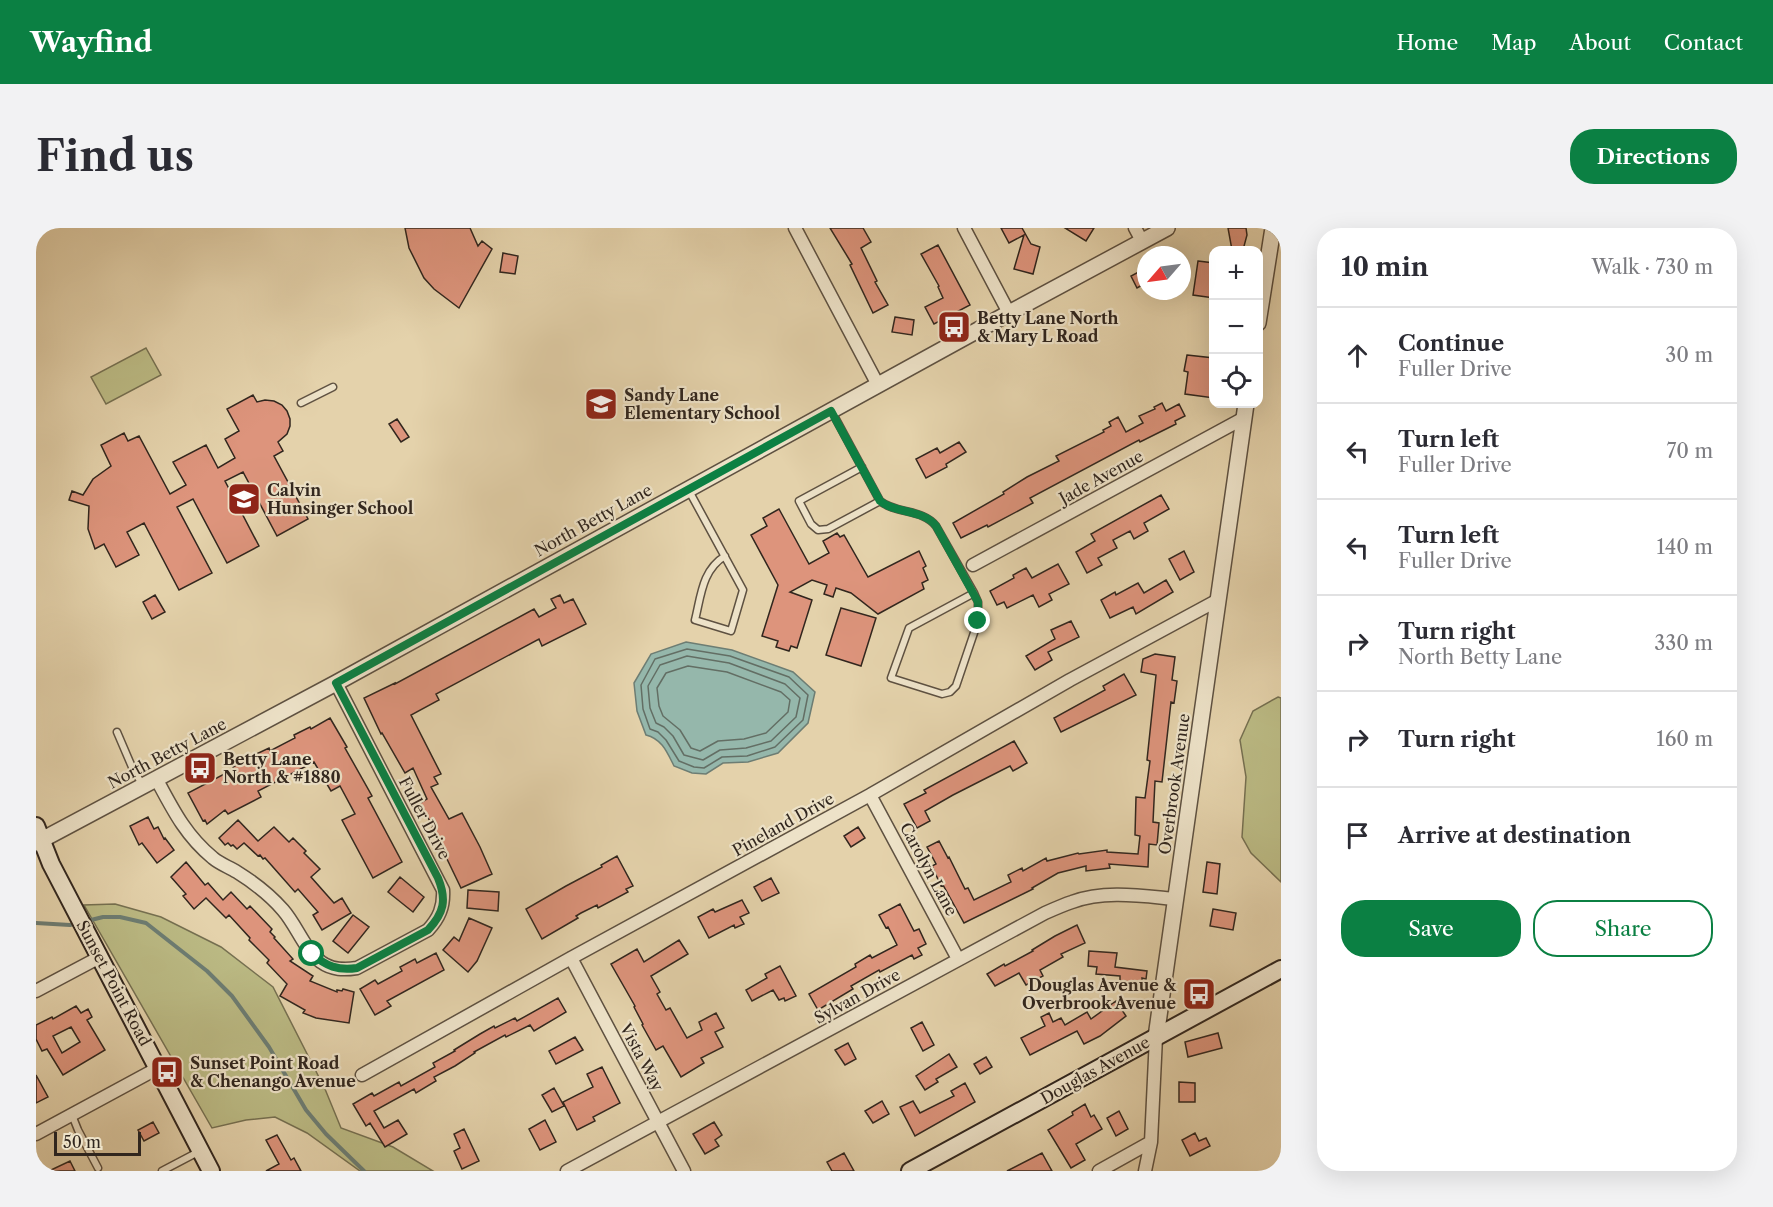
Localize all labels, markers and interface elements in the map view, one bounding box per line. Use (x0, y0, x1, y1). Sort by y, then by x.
text: Wayfind (30, 25, 152, 59)
text: Home (1397, 30, 1458, 55)
text: Map (1491, 30, 1536, 55)
text: About (1569, 30, 1631, 55)
text: Contact (1664, 30, 1743, 55)
button: Directions (1570, 129, 1737, 184)
text: Find us (36, 130, 194, 182)
north arrow (1137, 246, 1191, 300)
map controls (1209, 246, 1263, 408)
button: + (1209, 246, 1263, 300)
text: 10 min (1341, 251, 1429, 283)
text: Walk · 730 m (1591, 255, 1713, 279)
button: − (1209, 300, 1263, 354)
place label: Betty Lane North & Mary L Road (977, 308, 1118, 346)
bus stop icon: Betty Lane North & Mary L Road (936, 309, 972, 345)
text: Continue (1398, 330, 1504, 357)
icon: ahead (1341, 339, 1374, 372)
text: 30 m (1665, 343, 1713, 367)
button: locate (1209, 354, 1263, 408)
text: Fuller Drive (1398, 357, 1512, 381)
place label: Sandy Lane Elementary School (624, 385, 780, 423)
school or university icon: Sandy Lane Elementary School (583, 386, 619, 422)
text: Turn left (1398, 426, 1499, 453)
icon: left (1341, 435, 1374, 468)
text: 70 m (1667, 439, 1713, 463)
street label: Jade Avenue (1053, 446, 1147, 510)
text: Fuller Drive (1398, 453, 1512, 477)
street label: North Betty Lane (531, 479, 655, 561)
place label: Calvin Hunsinger School (267, 480, 414, 518)
school or university icon: Calvin Hunsinger School (226, 481, 262, 517)
text: Turn left (1398, 522, 1499, 549)
icon: left (1341, 531, 1374, 564)
text: 140 m (1656, 535, 1713, 559)
text: Fuller Drive (1398, 549, 1512, 573)
route end (964, 607, 990, 633)
text: Turn right (1398, 618, 1516, 645)
icon: right (1341, 627, 1374, 660)
text: 330 m (1654, 631, 1713, 655)
text: North Betty Lane (1398, 645, 1562, 669)
street label: Overbrook Avenue (1154, 712, 1194, 856)
street label: North Betty Lane (104, 713, 230, 793)
icon: right (1341, 723, 1374, 756)
text: Turn right (1398, 726, 1516, 753)
text: 160 m (1656, 727, 1713, 751)
place label: Betty Lane North & #1880 (223, 749, 341, 787)
bus stop icon: Betty Lane North & #1880 (182, 750, 218, 786)
street label: Fuller Drive (395, 773, 455, 863)
street label: Pineland Drive (729, 788, 837, 860)
street label: Carolyn Lane (896, 819, 962, 919)
icon: arrive (1341, 819, 1374, 852)
text: Arrive at destination (1398, 822, 1631, 849)
button: Save (1341, 900, 1521, 957)
button: Share (1533, 900, 1713, 957)
street label: Sunset Point Road (72, 917, 156, 1050)
route start (298, 940, 324, 966)
street label: Sylvan Drive (810, 964, 904, 1028)
place label: Douglas Avenue & Overbrook Avenue (1022, 975, 1177, 1013)
bus stop icon: Douglas Avenue & Overbrook Avenue (1181, 976, 1217, 1012)
street label: Vista Way (615, 1019, 669, 1095)
street label: Douglas Avenue (1037, 1032, 1153, 1108)
place label: Sunset Point Road & Chenango Avenue (190, 1053, 356, 1091)
bus stop icon: Sunset Point Road & Chenango Avenue (149, 1054, 185, 1090)
scale bar (54, 1129, 141, 1156)
text: 50 m (63, 1132, 101, 1152)

